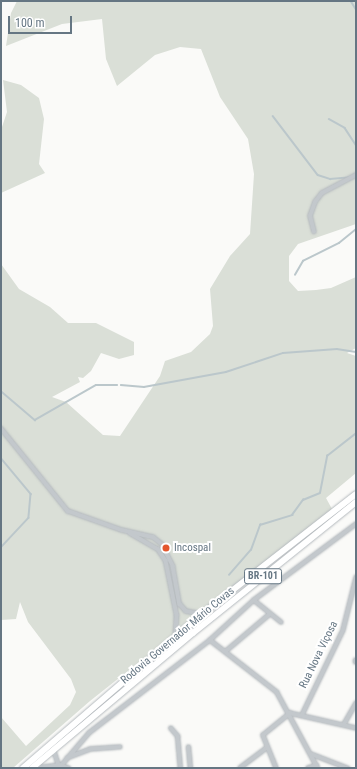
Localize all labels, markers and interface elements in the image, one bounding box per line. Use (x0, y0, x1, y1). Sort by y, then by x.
scale bar (10, 8, 74, 34)
text: 100 m (15, 16, 45, 30)
place label: Incospal (174, 541, 211, 555)
marker: Incospal (161, 543, 171, 553)
road number: BR-101 (244, 568, 282, 584)
street label: Rodovia Governador Mário Covas (119, 585, 237, 687)
street label: Rua Nova Viçosa (297, 619, 341, 691)

